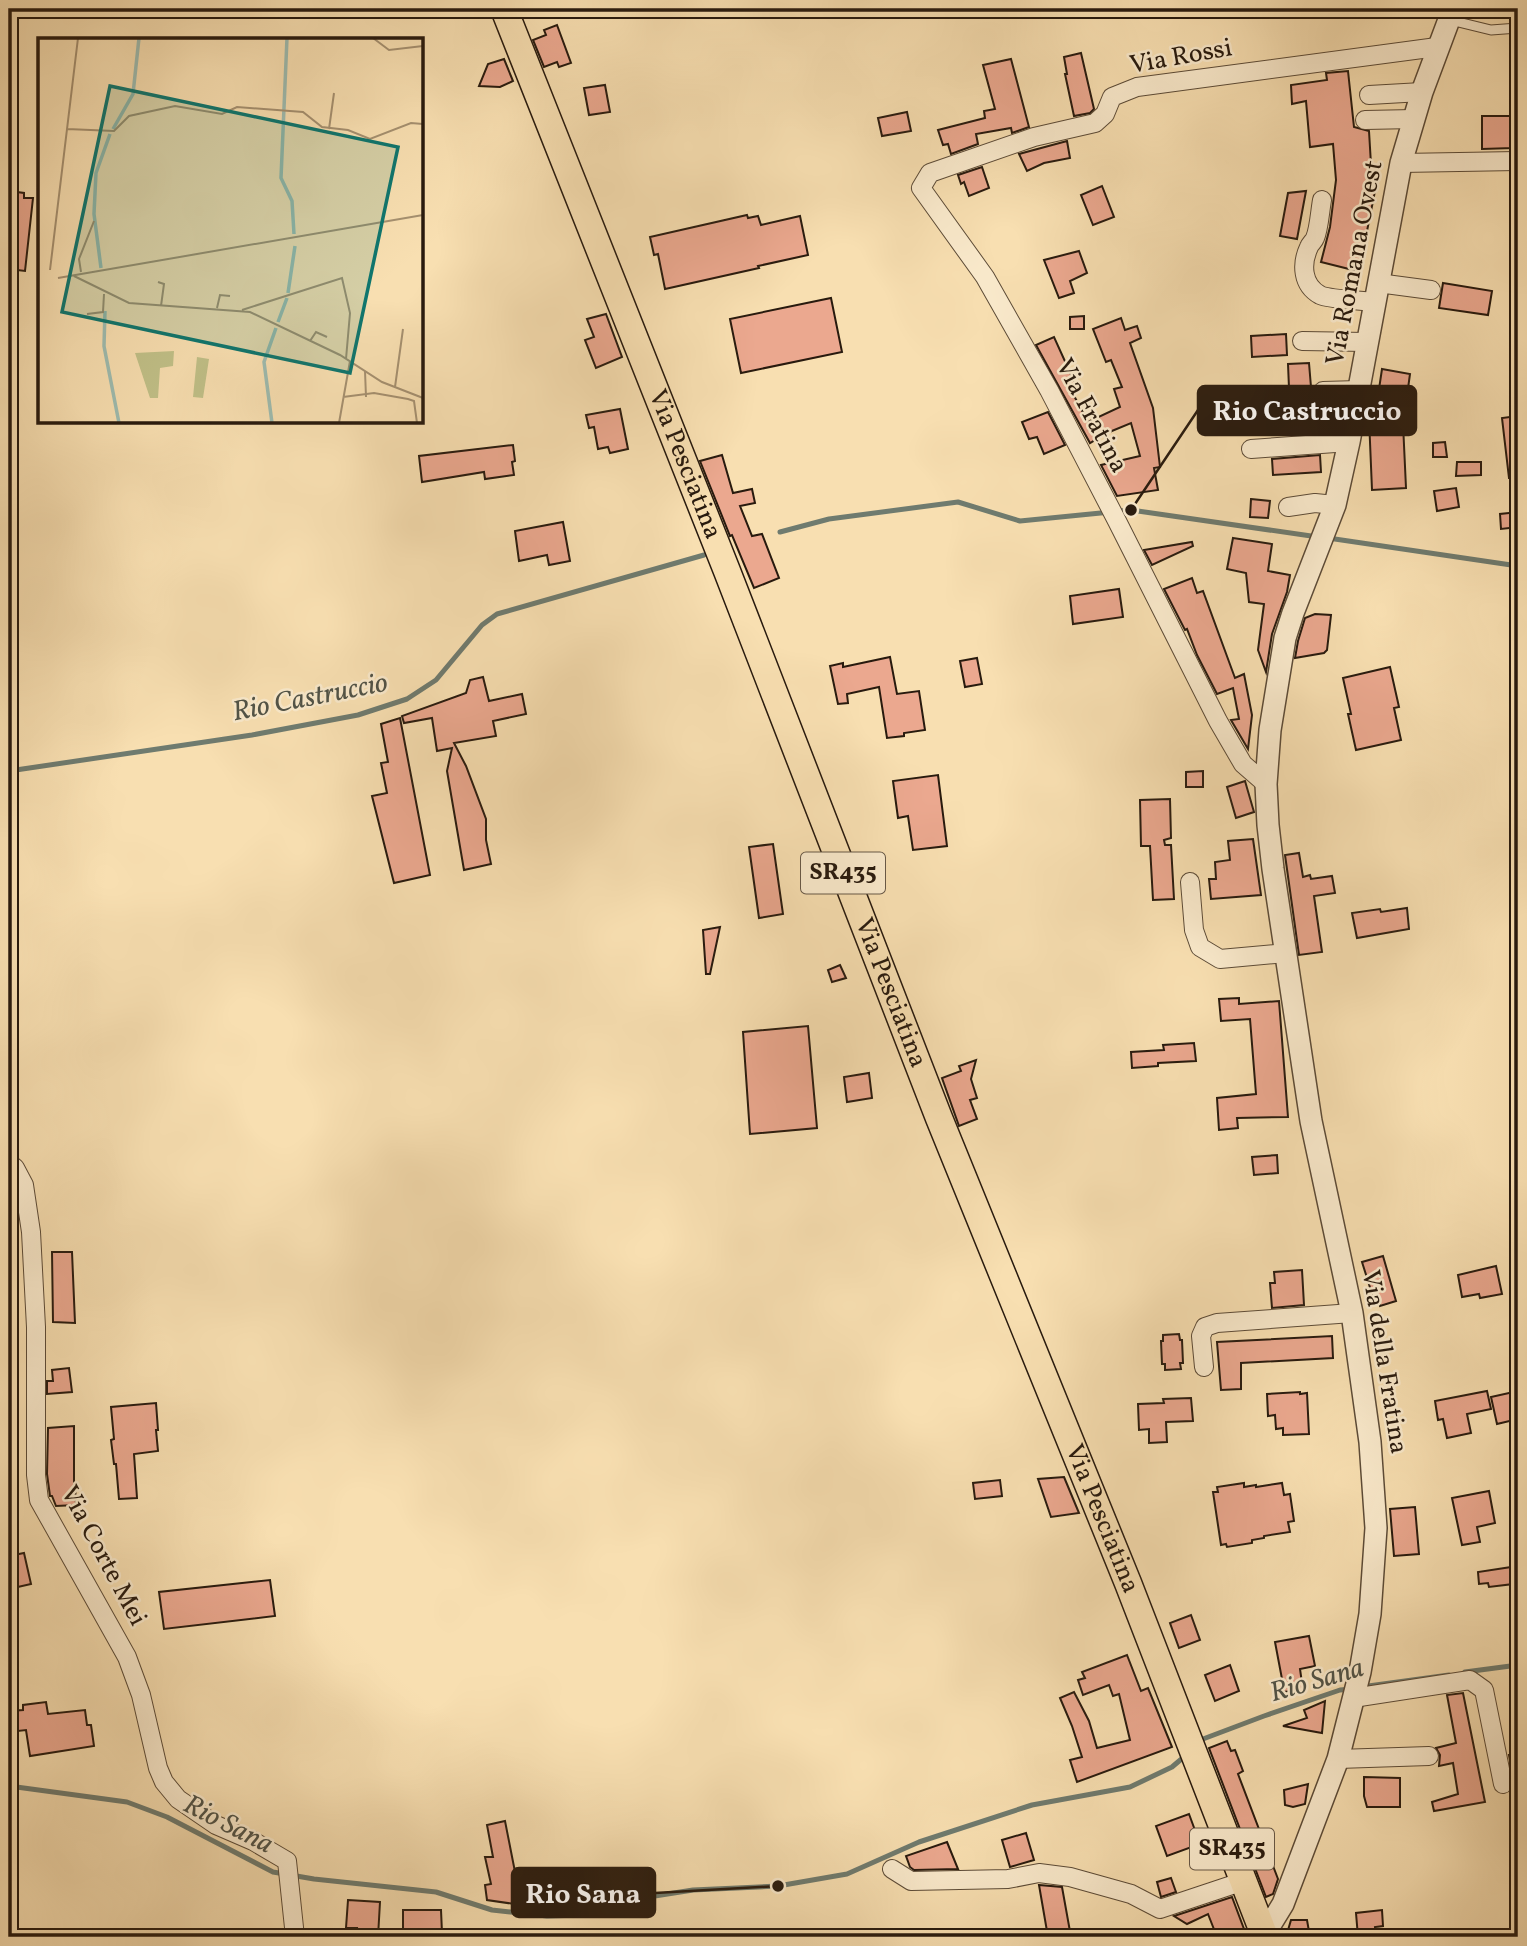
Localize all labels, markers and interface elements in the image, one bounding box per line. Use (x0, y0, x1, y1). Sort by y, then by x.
street label: Via Rossi (1127, 30, 1235, 84)
inset map (38, 38, 424, 424)
street label: Via Romana Ovest (1317, 157, 1393, 369)
street label: Via Fratina (1046, 352, 1136, 480)
street label: Via Pesciatina (639, 384, 731, 545)
callout: Rio Castruccio (1198, 386, 1416, 435)
text: Rio Castruccio (1212, 393, 1402, 432)
water label: Rio Castruccio (229, 664, 391, 732)
road number: SR435 (801, 852, 885, 894)
street label: Via Pesciatina (845, 913, 936, 1073)
street label: Via della Fratina (1352, 1267, 1416, 1457)
street label: Via Pesciatina (1056, 1439, 1148, 1599)
street label: Via Corte Mei (51, 1479, 155, 1633)
water label: Rio Sana (1265, 1649, 1369, 1713)
water label: Rio Sana (176, 1786, 280, 1864)
road number: SR435 (1190, 1828, 1274, 1870)
callout: Rio Sana (512, 1868, 655, 1917)
text: Rio Sana (525, 1876, 641, 1915)

